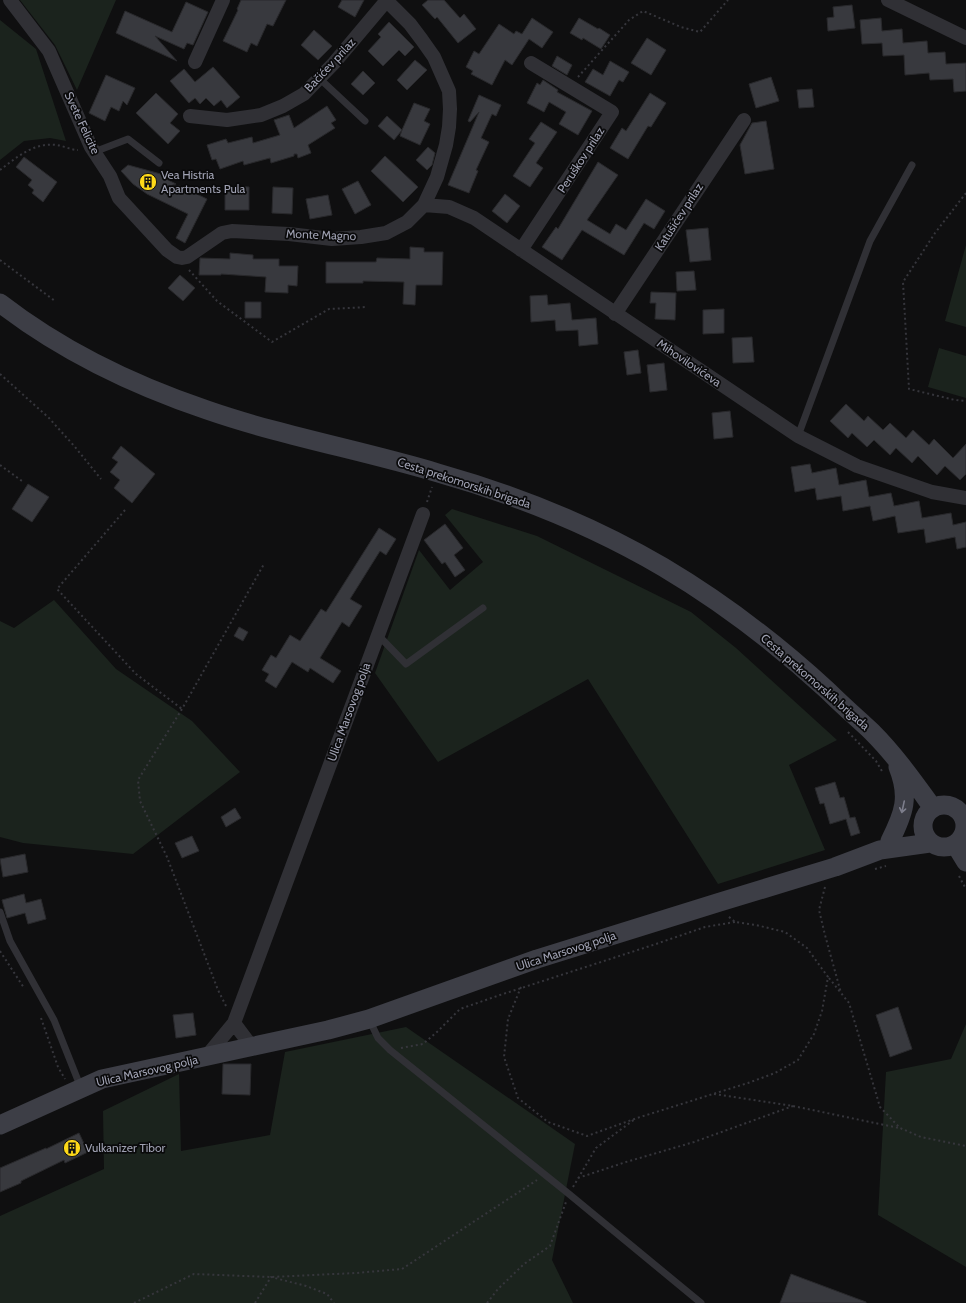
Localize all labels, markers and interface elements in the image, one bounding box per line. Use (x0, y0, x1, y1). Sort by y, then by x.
street label: Bačićev prilaz (301, 34, 359, 95)
street label: Svete Felicite (61, 89, 103, 156)
street label: Peruškov prilaz (554, 124, 608, 195)
place label: Vea Histria Apartments Pula (161, 167, 246, 196)
building icon: Vea Histria Apartments Pula (138, 172, 158, 192)
street label: Katušićev prilaz (651, 180, 706, 253)
street label: Monte Magno (286, 226, 357, 243)
street label: Mihovilovićeva (654, 336, 725, 390)
street label: Cesta prekomorskih brigada (396, 454, 533, 511)
street label: Cesta prekomorskih brigada (758, 630, 873, 733)
street label: Ulica Marsovog polja (324, 660, 373, 763)
one-way arrow (899, 800, 907, 813)
street label: Ulica Marsovog polja (514, 927, 618, 974)
street label: Ulica Marsovog polja (95, 1051, 199, 1090)
building icon: Vulkanizer Tibor (62, 1138, 82, 1158)
place label: Vulkanizer Tibor (85, 1140, 166, 1155)

